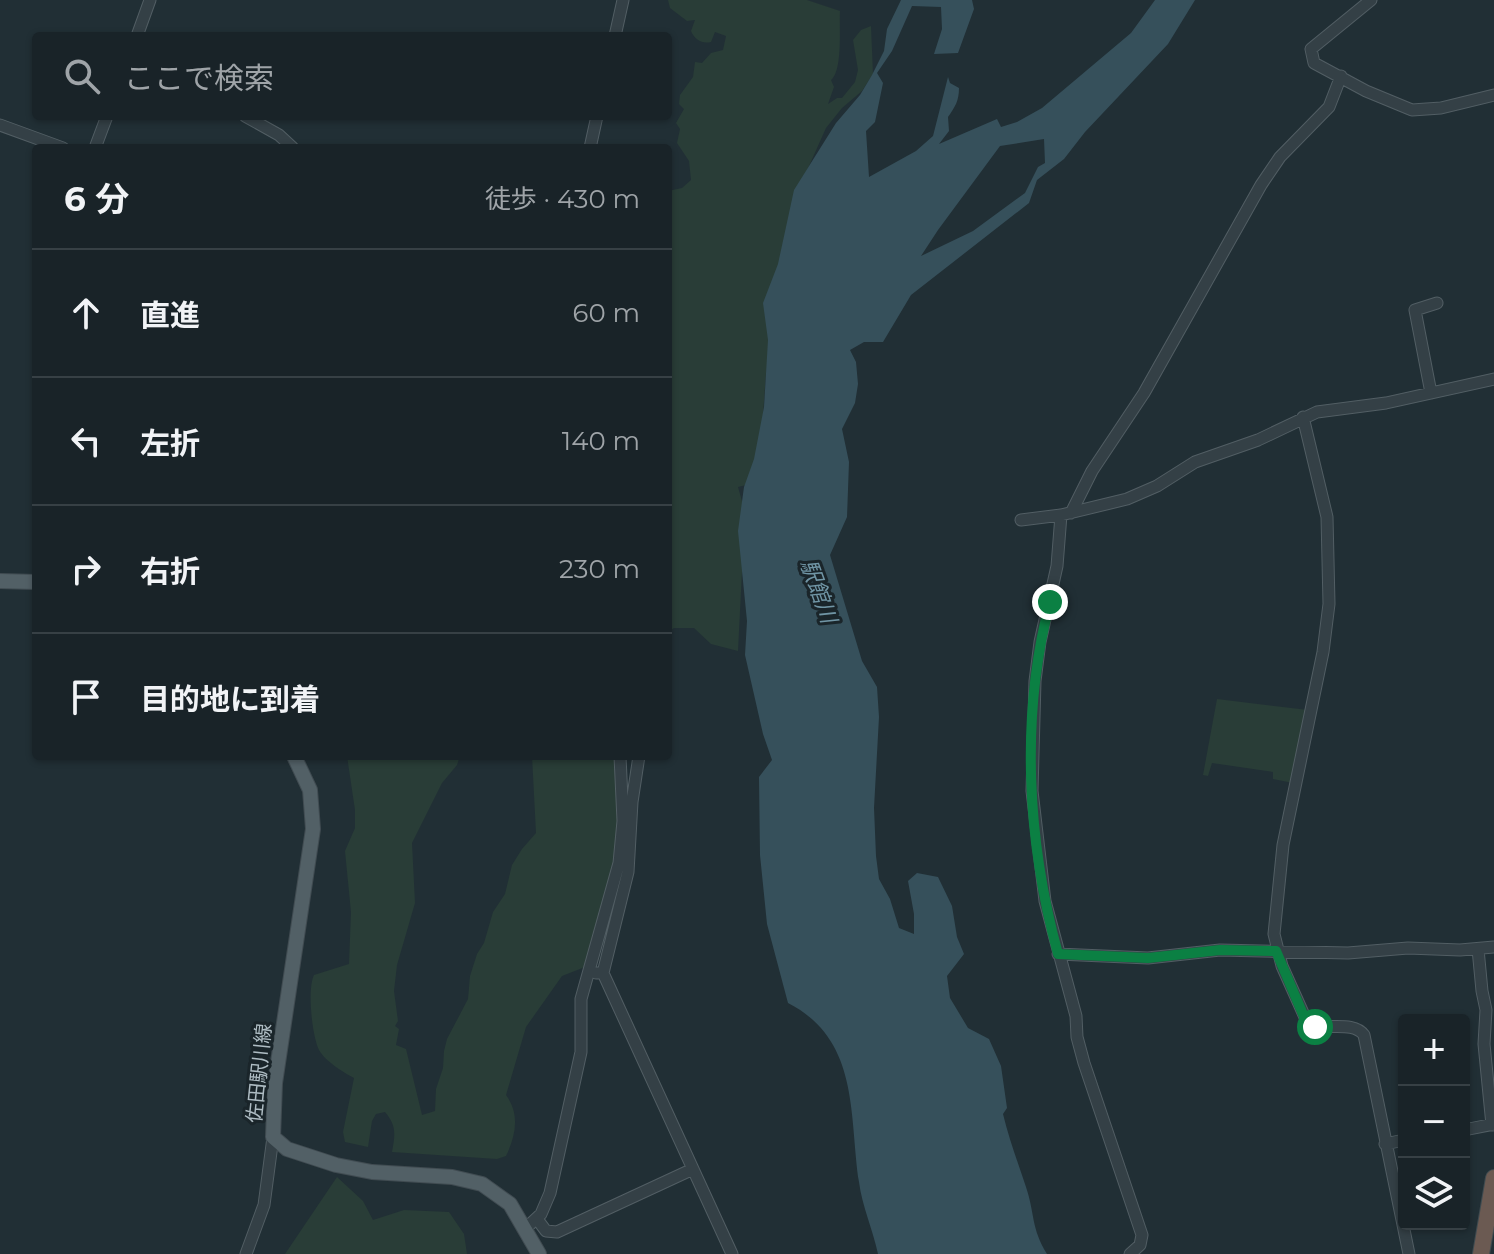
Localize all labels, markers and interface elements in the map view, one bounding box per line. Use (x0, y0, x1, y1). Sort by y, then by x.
search box (32, 32, 672, 120)
icon: search (60, 54, 104, 98)
text: ここで検索 (124, 60, 274, 97)
text: 6 分 (64, 178, 129, 220)
text: 徒歩 · 430 m (485, 183, 640, 215)
icon: ahead (64, 291, 108, 335)
text: 直進 (140, 297, 200, 334)
text: 60 m (573, 297, 640, 329)
icon: left (64, 419, 108, 463)
text: 左折 (140, 425, 200, 462)
text: 140 m (562, 425, 640, 457)
icon: right (64, 547, 108, 591)
text: 右折 (140, 553, 200, 590)
text: 230 m (559, 553, 640, 585)
water label: 駅館川 (795, 556, 843, 629)
route end (1032, 584, 1068, 620)
icon: arrive (64, 675, 108, 719)
text: 目的地に到着 (140, 681, 320, 718)
route start (1297, 1009, 1333, 1045)
map controls (1398, 1014, 1470, 1230)
button: + (1398, 1014, 1470, 1086)
street label: 佐田駅川線 (242, 1022, 276, 1124)
button: − (1398, 1086, 1470, 1158)
button: layers (1398, 1158, 1470, 1230)

